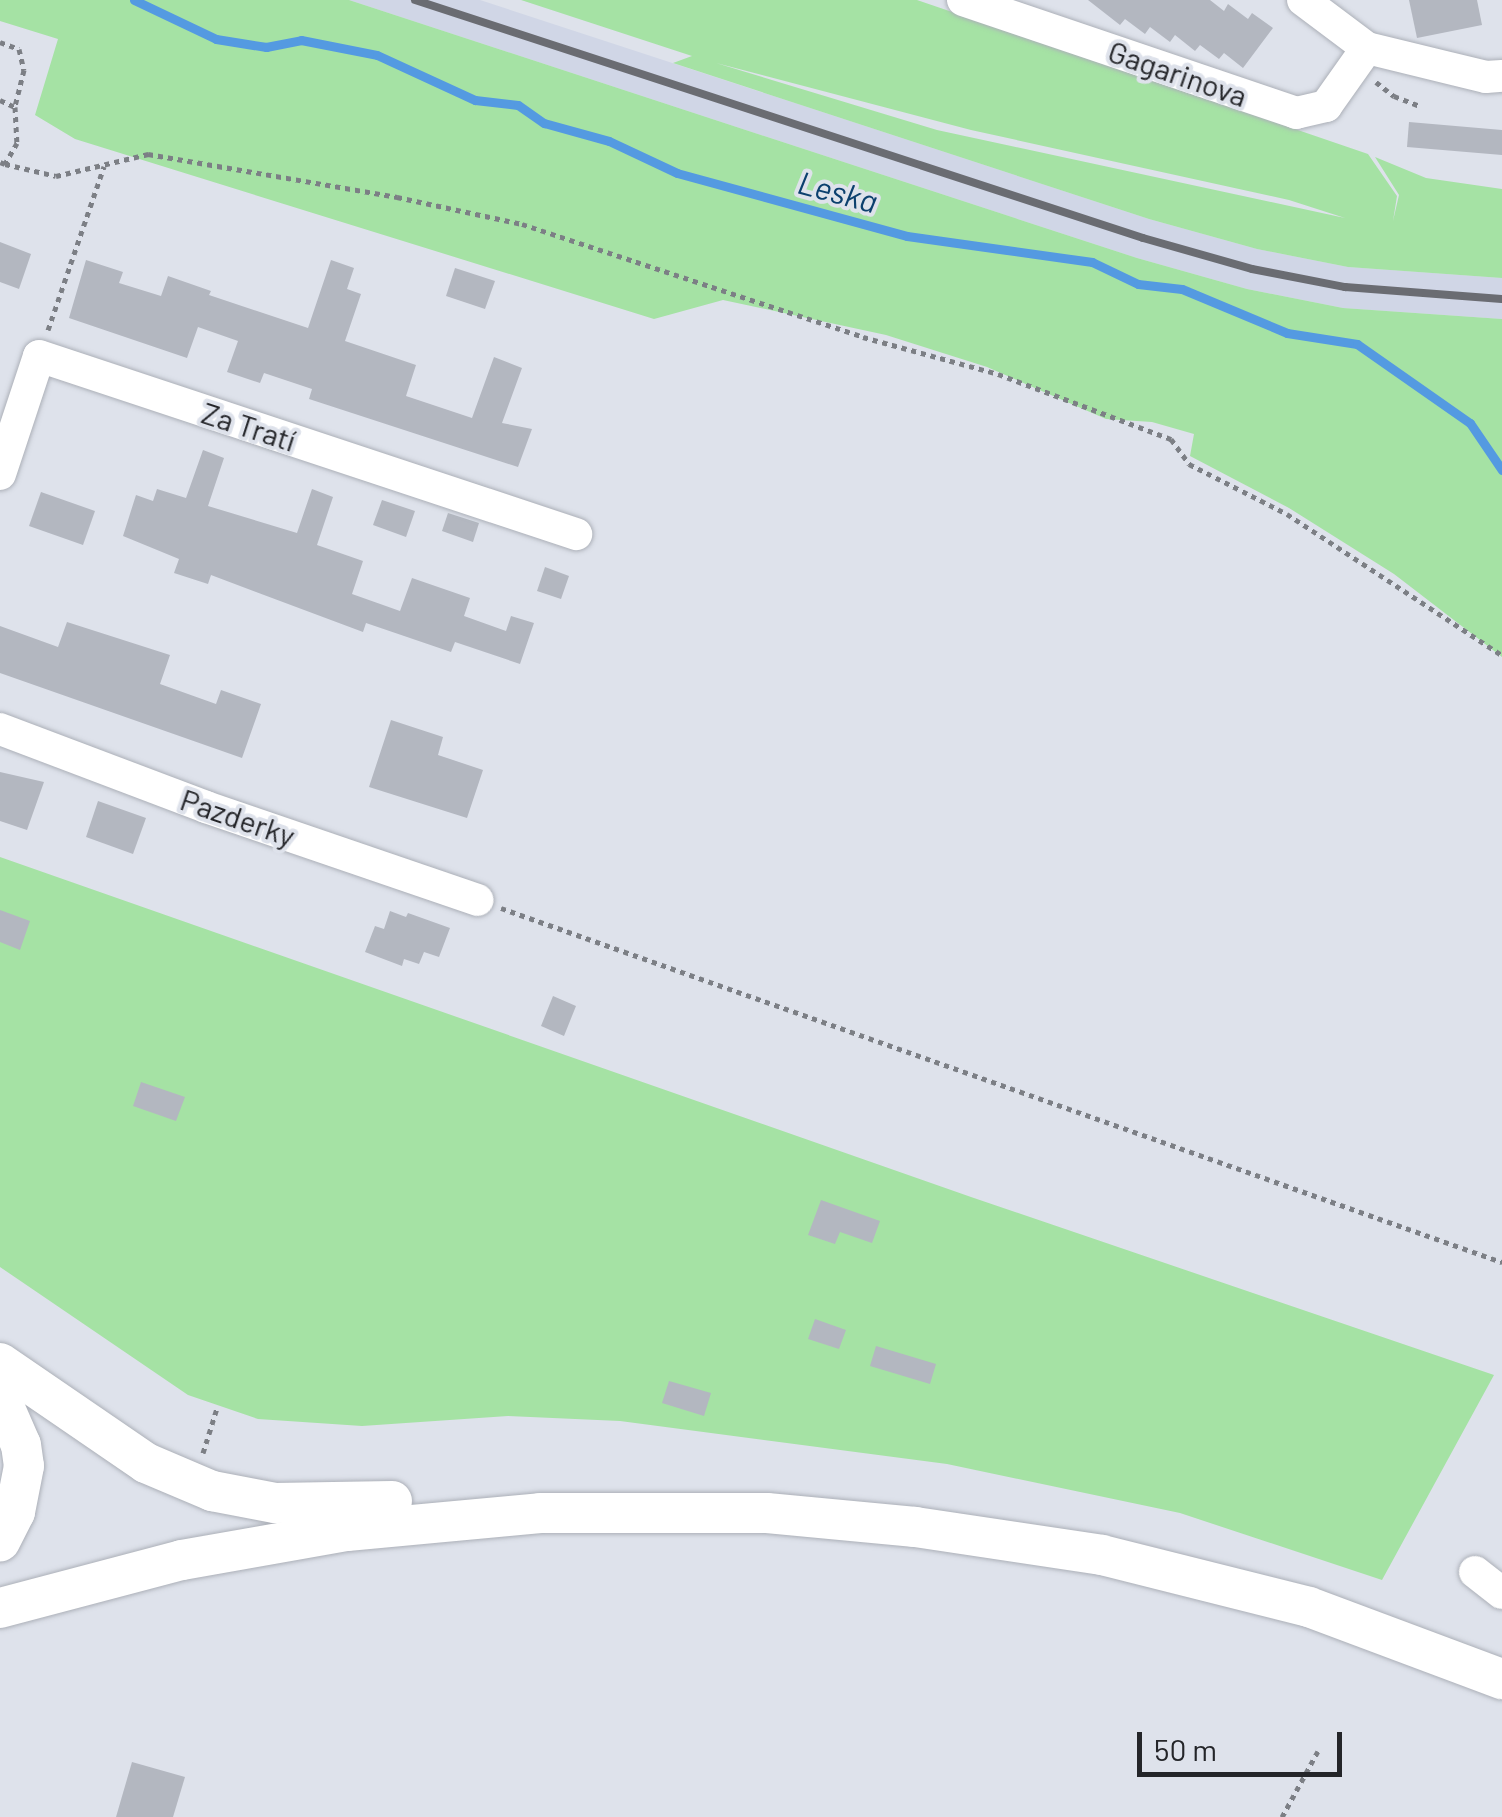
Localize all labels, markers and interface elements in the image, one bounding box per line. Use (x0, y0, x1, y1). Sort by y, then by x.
street label: Gagarinova (1104, 32, 1252, 114)
water label: Leska (794, 162, 882, 220)
street label: Za Tratí (197, 394, 301, 458)
street label: Pazderky (176, 781, 300, 853)
scale bar (1142, 1712, 1347, 1774)
text: 50 m (1154, 1731, 1217, 1767)

